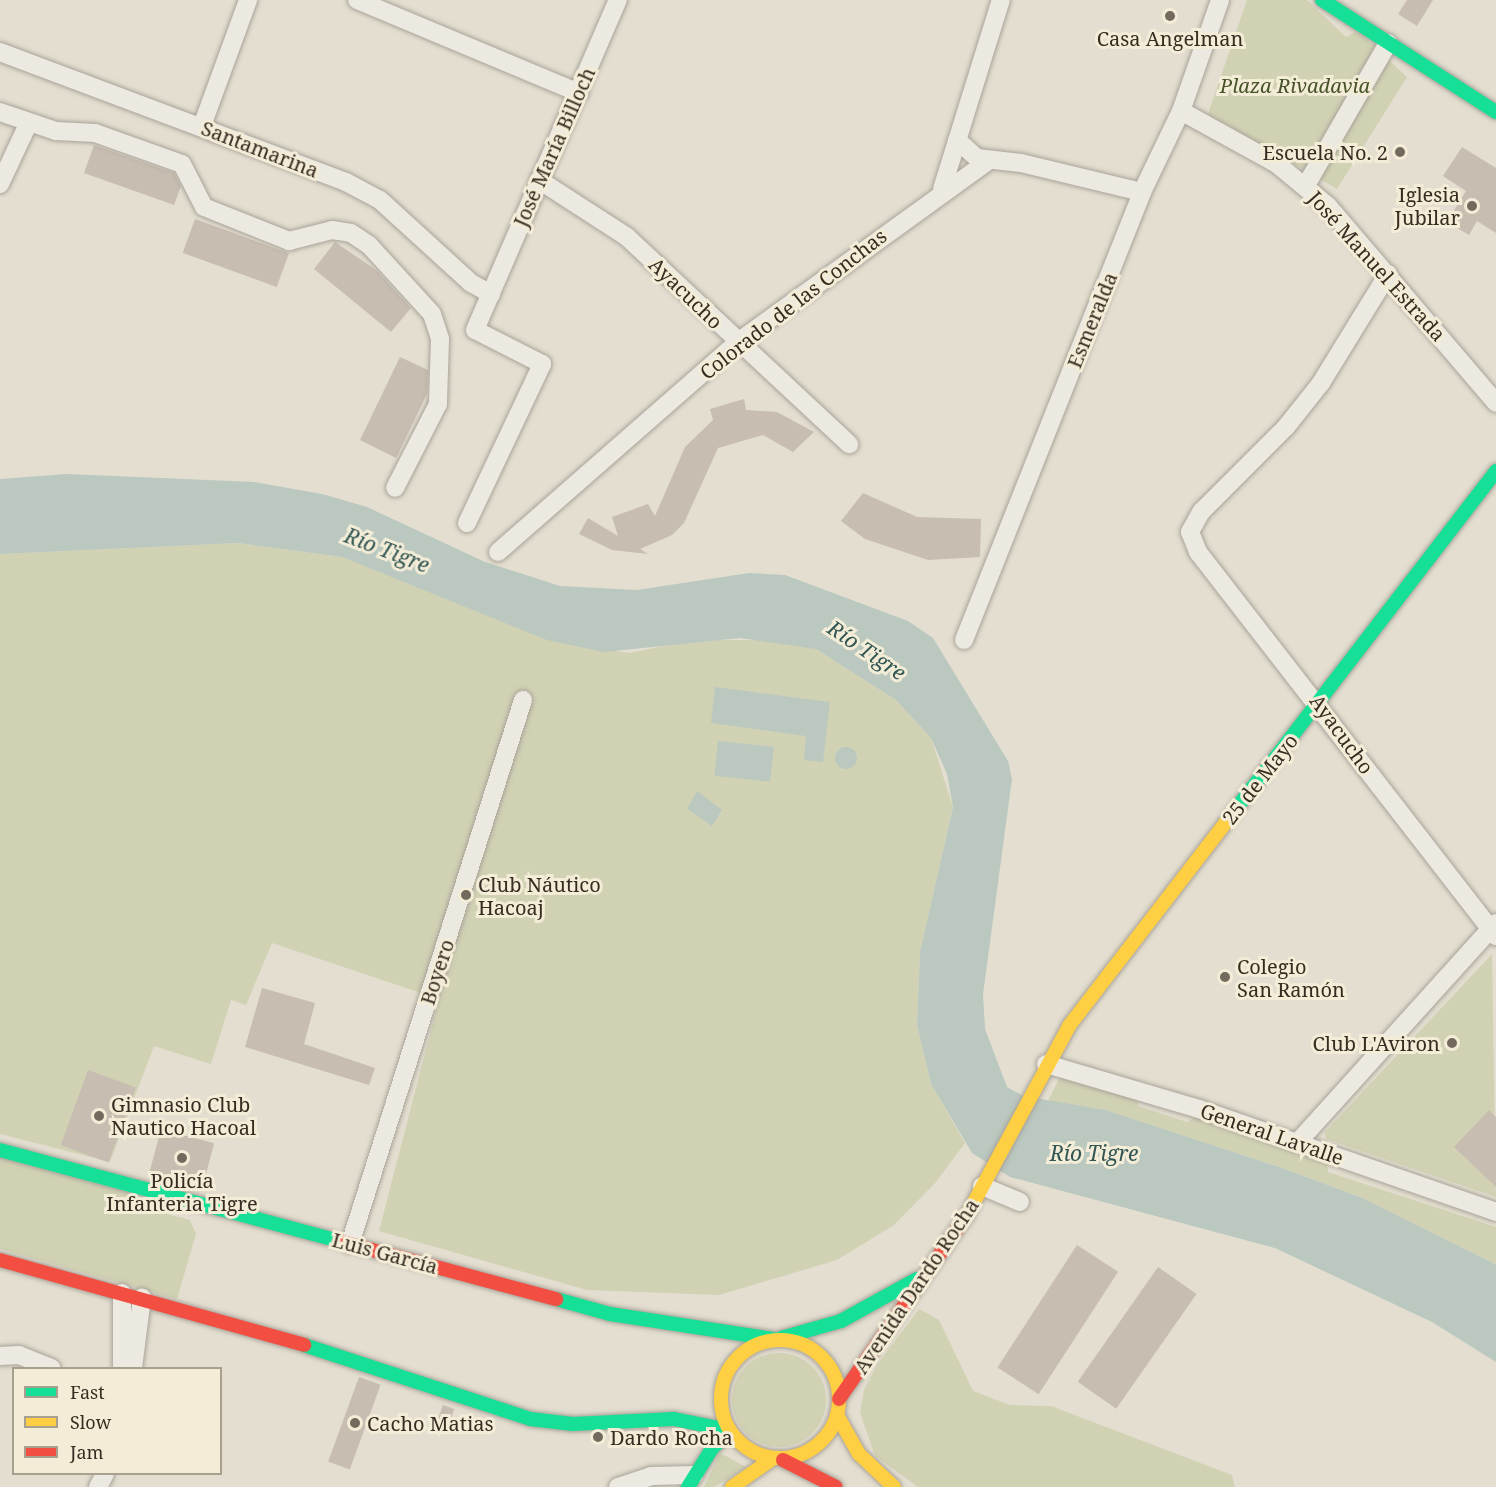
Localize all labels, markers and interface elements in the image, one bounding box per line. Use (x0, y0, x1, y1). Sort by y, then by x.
marker: Casa Angelman (1163, 9, 1177, 23)
place label: Casa Angelman (1097, 26, 1243, 50)
street label: José María Billoch (508, 64, 600, 230)
park label: Plaza Rivadavia (1220, 73, 1370, 97)
street label: Santamarina (198, 116, 322, 182)
place label: Escuela No. 2 (1262, 140, 1388, 164)
marker: Escuela No. 2 (1393, 145, 1407, 159)
place label: Iglesia Jubilar (1395, 183, 1460, 230)
street label: José Manuel Estrada (1303, 186, 1451, 346)
marker: Iglesia Jubilar (1465, 199, 1479, 213)
street label: Colorado de las Conchas (695, 224, 891, 384)
street label: Ayacucho (644, 252, 728, 334)
street label: Esmeralda (1062, 269, 1122, 371)
water label: Río Tigre (341, 522, 433, 578)
water label: Río Tigre (823, 615, 911, 685)
street label: Ayacucho (1305, 690, 1379, 778)
street label: 25 de Mayo (1217, 729, 1303, 829)
place label: Club Náutico Hacoaj (478, 872, 601, 919)
marker: Club Náutico Hacoaj (459, 888, 473, 902)
street label: Boyero (415, 936, 459, 1008)
place label: Colegio San Ramón (1237, 954, 1345, 1001)
marker: Colegio San Ramón (1218, 970, 1232, 984)
place label: Club L'Aviron (1313, 1031, 1440, 1055)
marker: Club L'Aviron (1445, 1036, 1459, 1050)
place label: Gimnasio Club Nautico Hacoal (111, 1092, 256, 1139)
street label: General Lavalle (1197, 1098, 1347, 1170)
marker: Gimnasio Club Nautico Hacoal (92, 1109, 106, 1123)
water label: Río Tigre (1050, 1140, 1138, 1166)
marker: Policía Infanteria Tigre (175, 1151, 189, 1165)
place label: Policía Infanteria Tigre (106, 1168, 258, 1215)
street label: Avenida Dardo Rocha (848, 1194, 984, 1378)
street label: Luis García (330, 1227, 440, 1279)
legend (12, 1367, 222, 1475)
text: Fast (70, 1380, 105, 1404)
text: Slow (70, 1410, 111, 1434)
place label: Cacho Matias (367, 1411, 494, 1435)
marker: Cacho Matias (348, 1416, 362, 1430)
place label: Dardo Rocha (610, 1425, 733, 1449)
marker: Dardo Rocha (591, 1430, 605, 1444)
text: Jam (70, 1440, 104, 1464)

